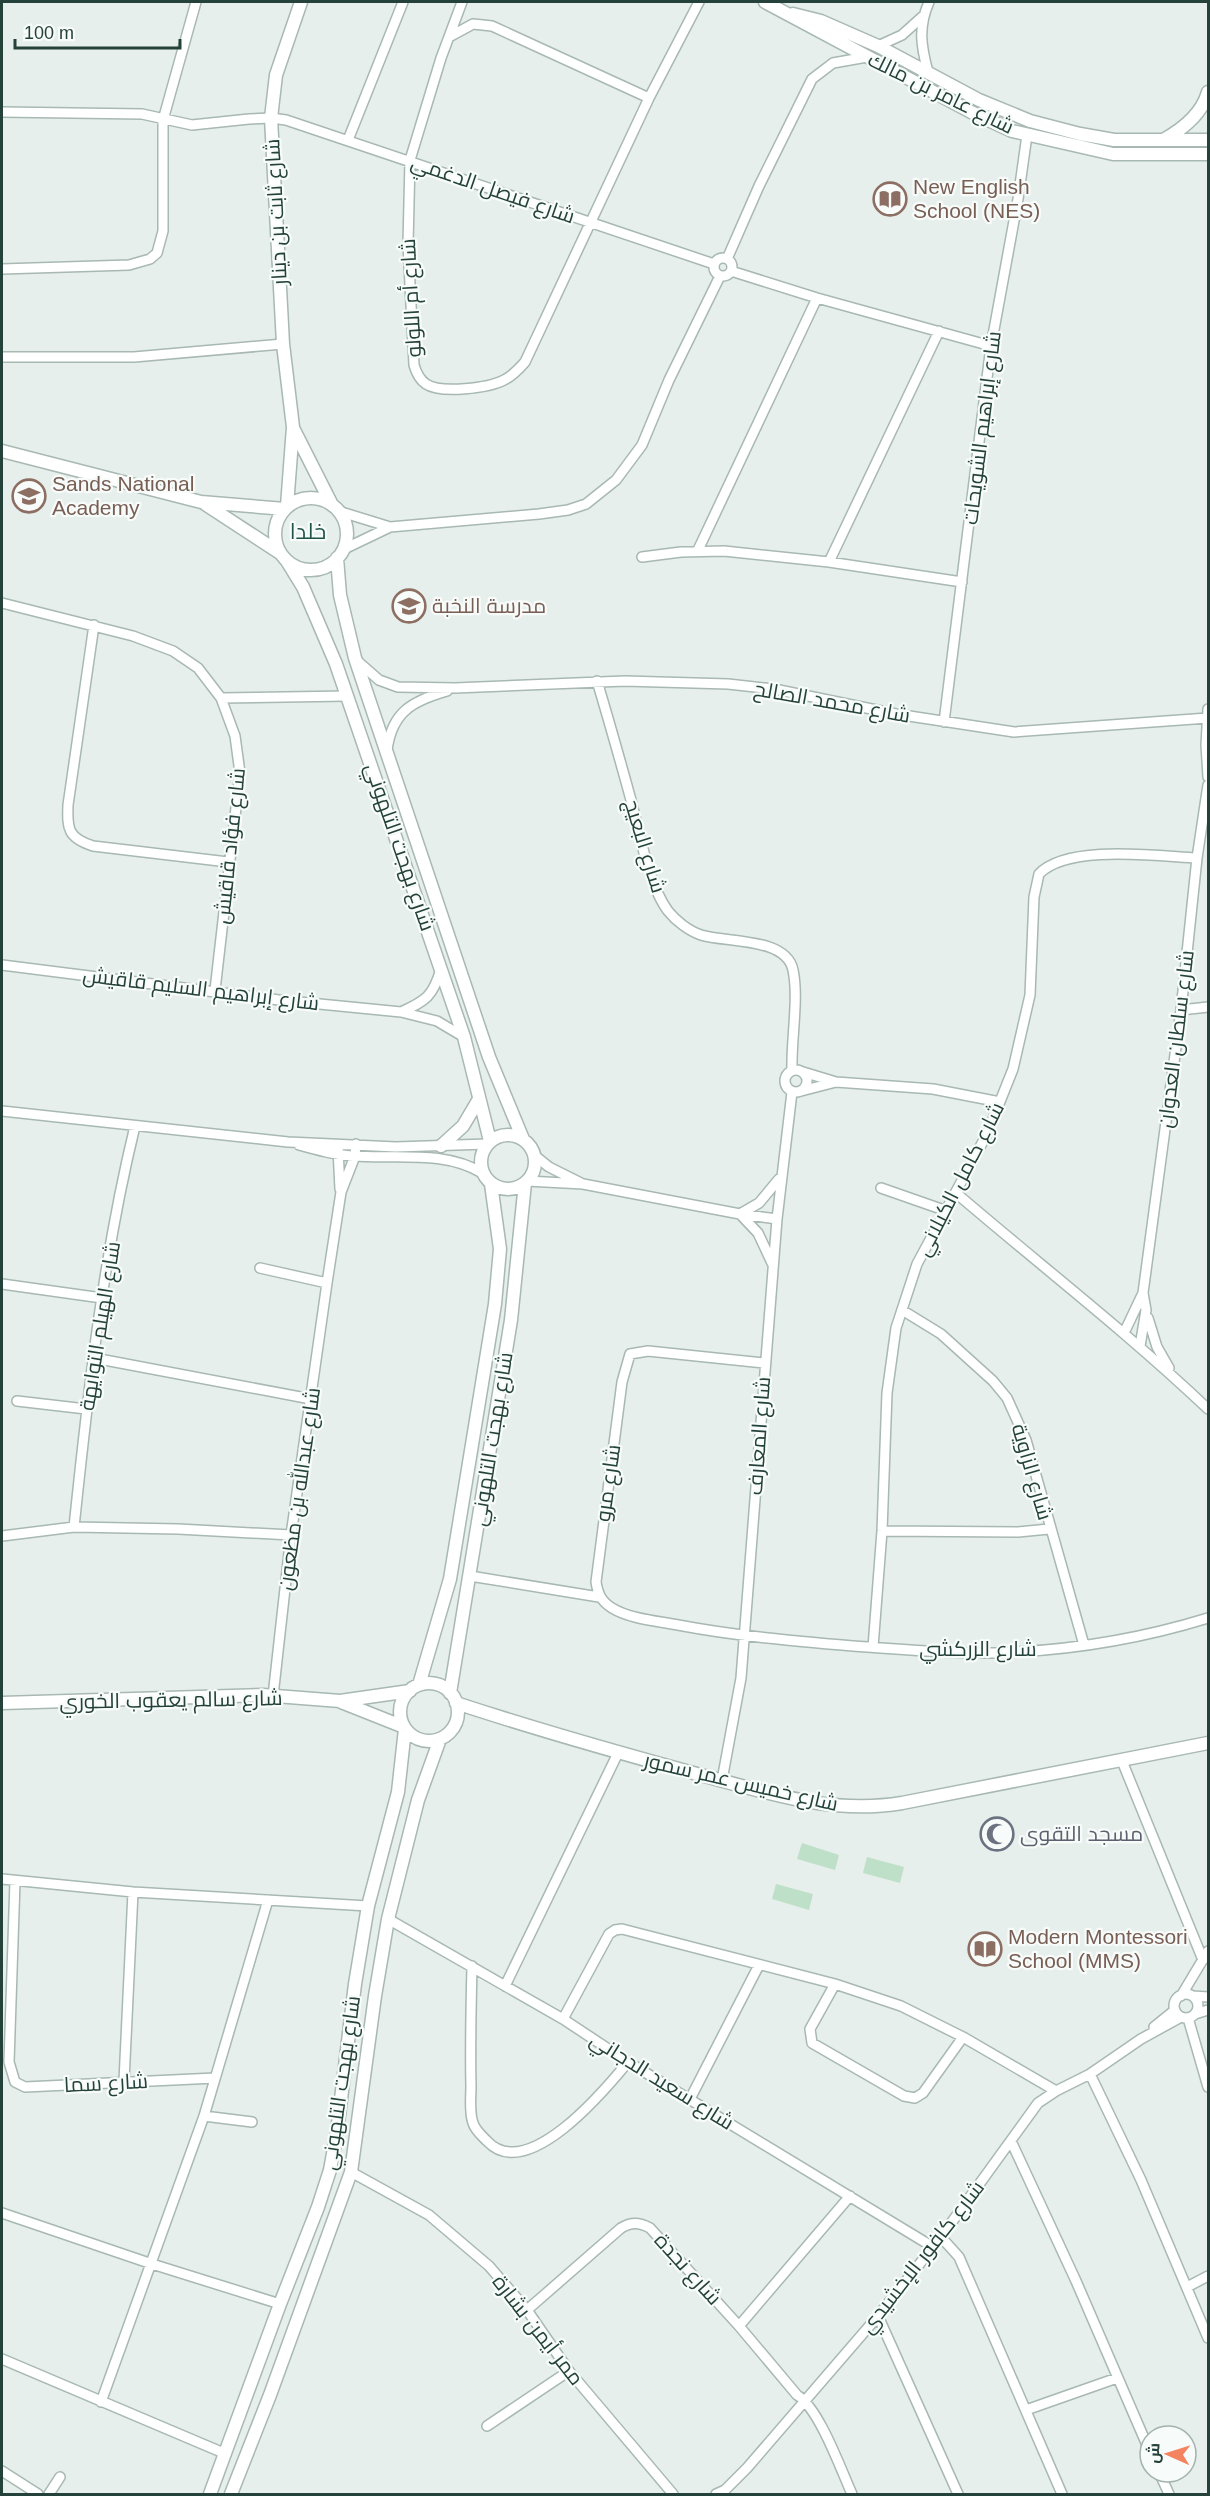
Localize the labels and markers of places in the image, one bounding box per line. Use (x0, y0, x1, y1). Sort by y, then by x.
place label: New English School (NES) (913, 175, 1040, 222)
library icon: New English School (NES) (872, 181, 908, 217)
place label: Sands National Academy (52, 472, 194, 519)
school or university icon: Sands National Academy (11, 478, 47, 514)
school or university icon: مدرسة النخبة (391, 588, 427, 624)
place label: مدرسة النخبة (432, 594, 546, 618)
mosque icon: مسجد التقوى (979, 1816, 1015, 1852)
place label: مسجد التقوى (1020, 1822, 1143, 1847)
place label: Modern Montessori School (MMS) (1008, 1925, 1188, 1972)
library icon: Modern Montessori School (MMS) (967, 1931, 1003, 1967)

